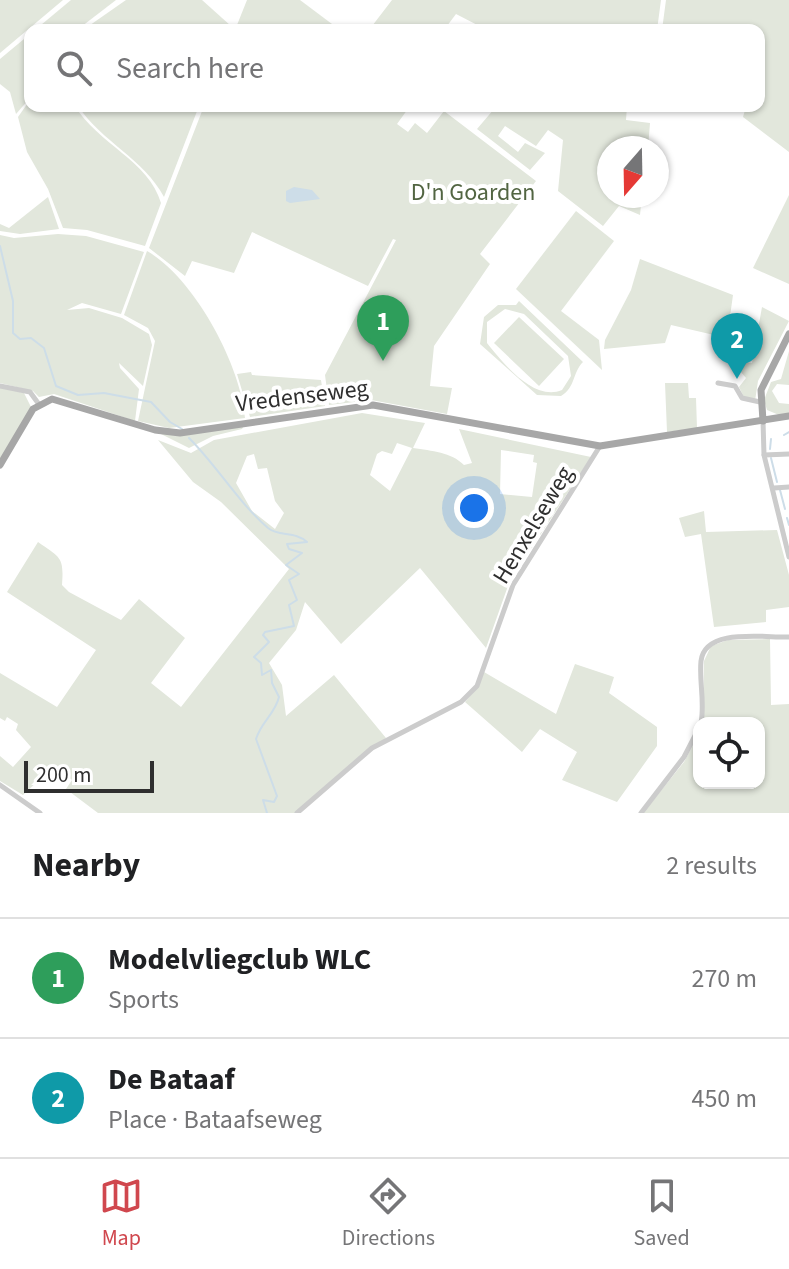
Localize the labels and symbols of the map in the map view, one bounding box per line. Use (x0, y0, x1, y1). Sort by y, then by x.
north arrow (597, 136, 669, 208)
park label: D'n Goarden (411, 175, 535, 210)
pin: 1 (357, 295, 409, 361)
pin: 2 (711, 313, 763, 379)
street label: Vredenseweg (234, 371, 370, 421)
street label: Henxelseweg (484, 459, 582, 591)
your location (454, 488, 494, 528)
scale bar (24, 757, 154, 793)

